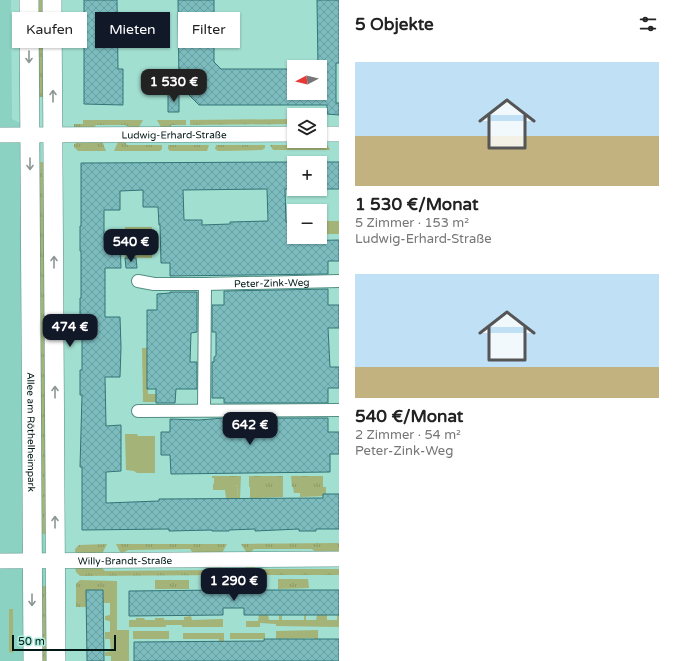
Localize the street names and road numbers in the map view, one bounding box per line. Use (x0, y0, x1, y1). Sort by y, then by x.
street label: Ludwig-Erhard-Straße (121, 129, 227, 142)
street label: Peter-Zink-Weg (234, 277, 310, 290)
street label: Allee am Röthelheimpark (24, 372, 37, 492)
street label: Willy-Brandt-Straße (78, 555, 173, 568)

